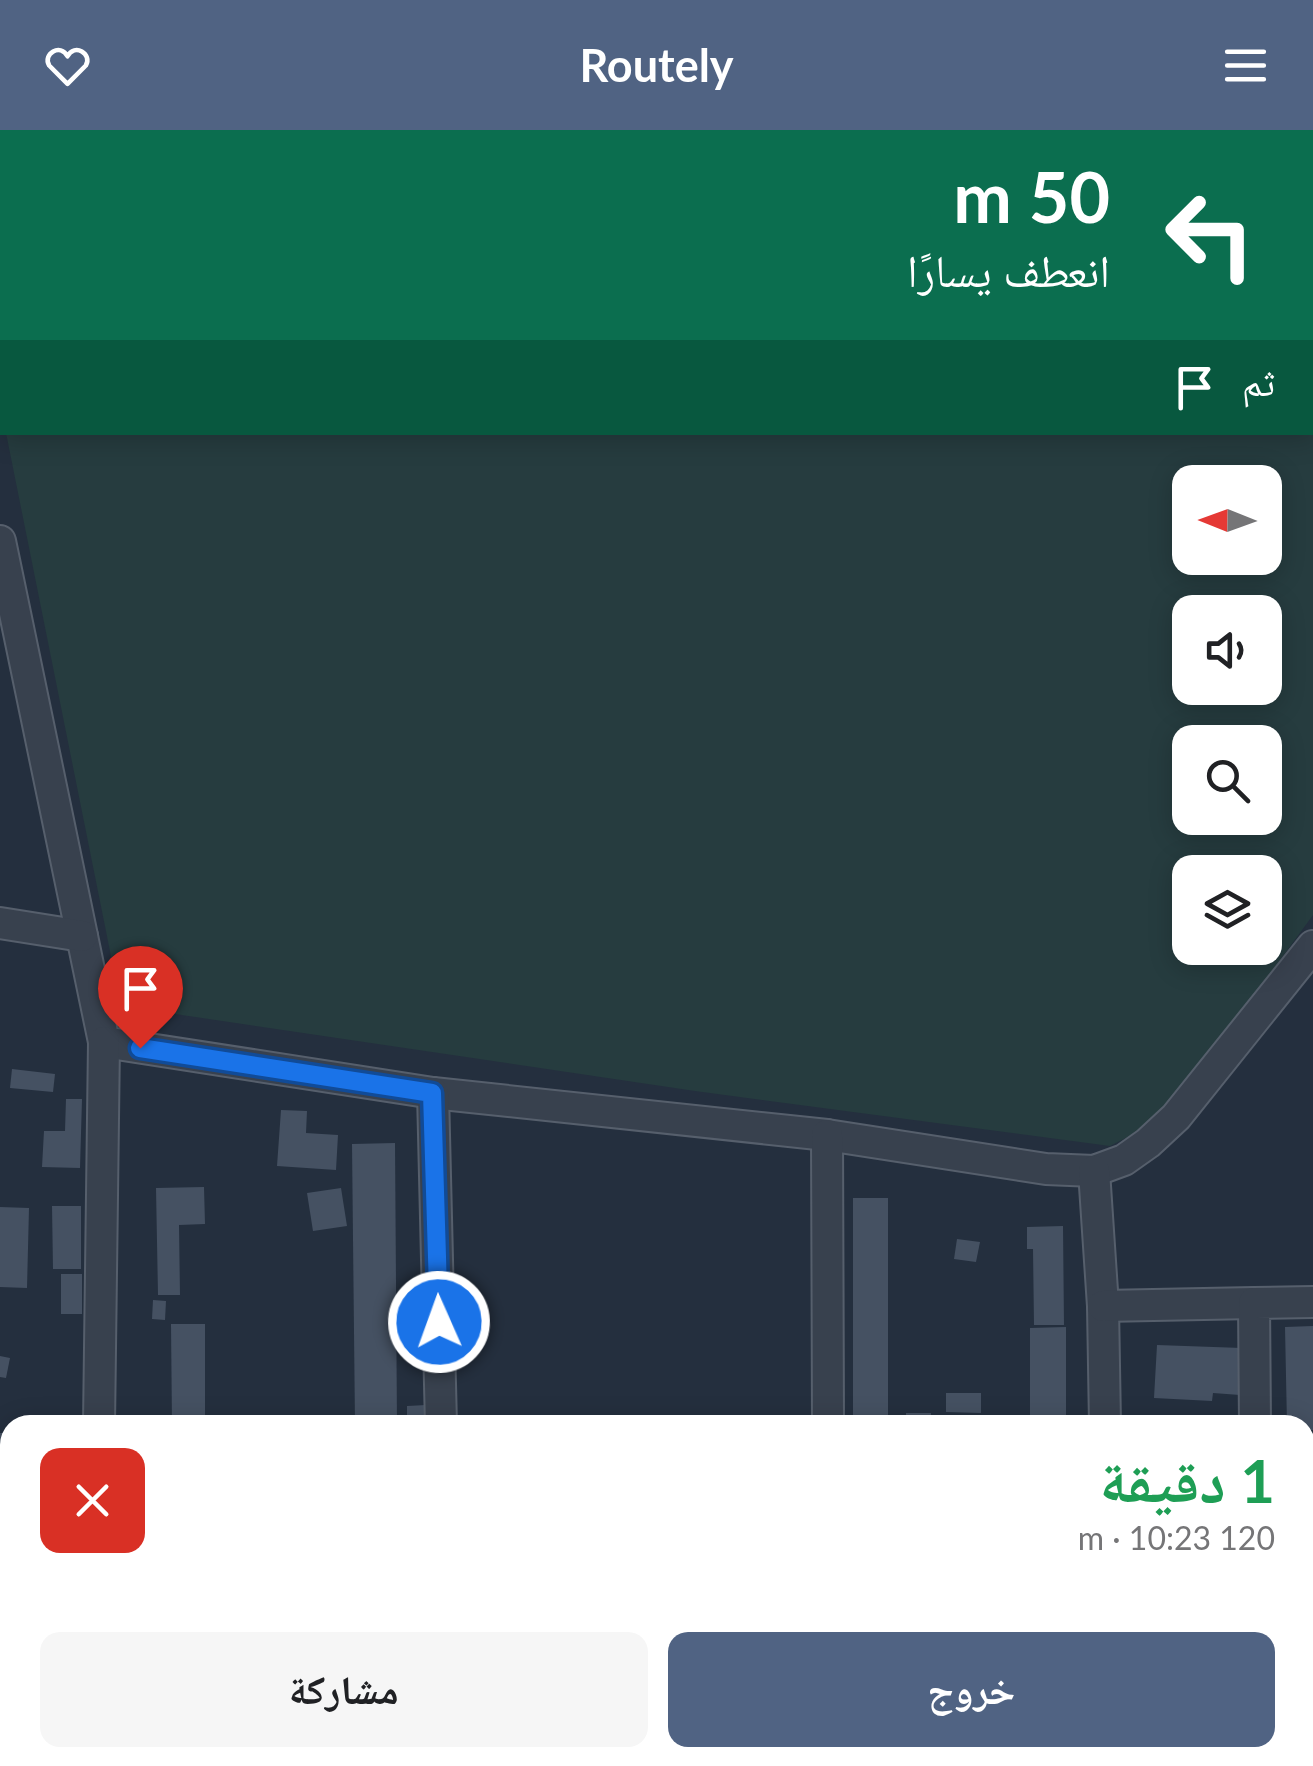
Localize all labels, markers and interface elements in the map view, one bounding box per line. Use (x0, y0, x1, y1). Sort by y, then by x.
icon: heart (40, 38, 95, 93)
text: Routely (579, 38, 734, 92)
icon: menu (1218, 38, 1273, 93)
text: 50 m (953, 154, 1110, 238)
icon: left (1145, 170, 1275, 300)
text: انعطف يسارًا (907, 243, 1110, 297)
text: ثم (1242, 358, 1275, 404)
icon: arrive (1167, 360, 1222, 415)
north arrow (1172, 465, 1282, 575)
map controls (1172, 465, 1282, 965)
button: sound (1172, 595, 1282, 705)
button: search (1172, 725, 1282, 835)
button: layers (1172, 855, 1282, 965)
pin (98, 946, 183, 1049)
icon: arrive (113, 961, 168, 1016)
position arrow (387, 1270, 491, 1374)
text: 1 دقيقة (1100, 1444, 1275, 1516)
button: close (40, 1448, 145, 1553)
text: 120 m · 10:23 (1078, 1518, 1275, 1557)
button: مشاركة (40, 1632, 648, 1747)
button: خروج (668, 1632, 1275, 1747)

